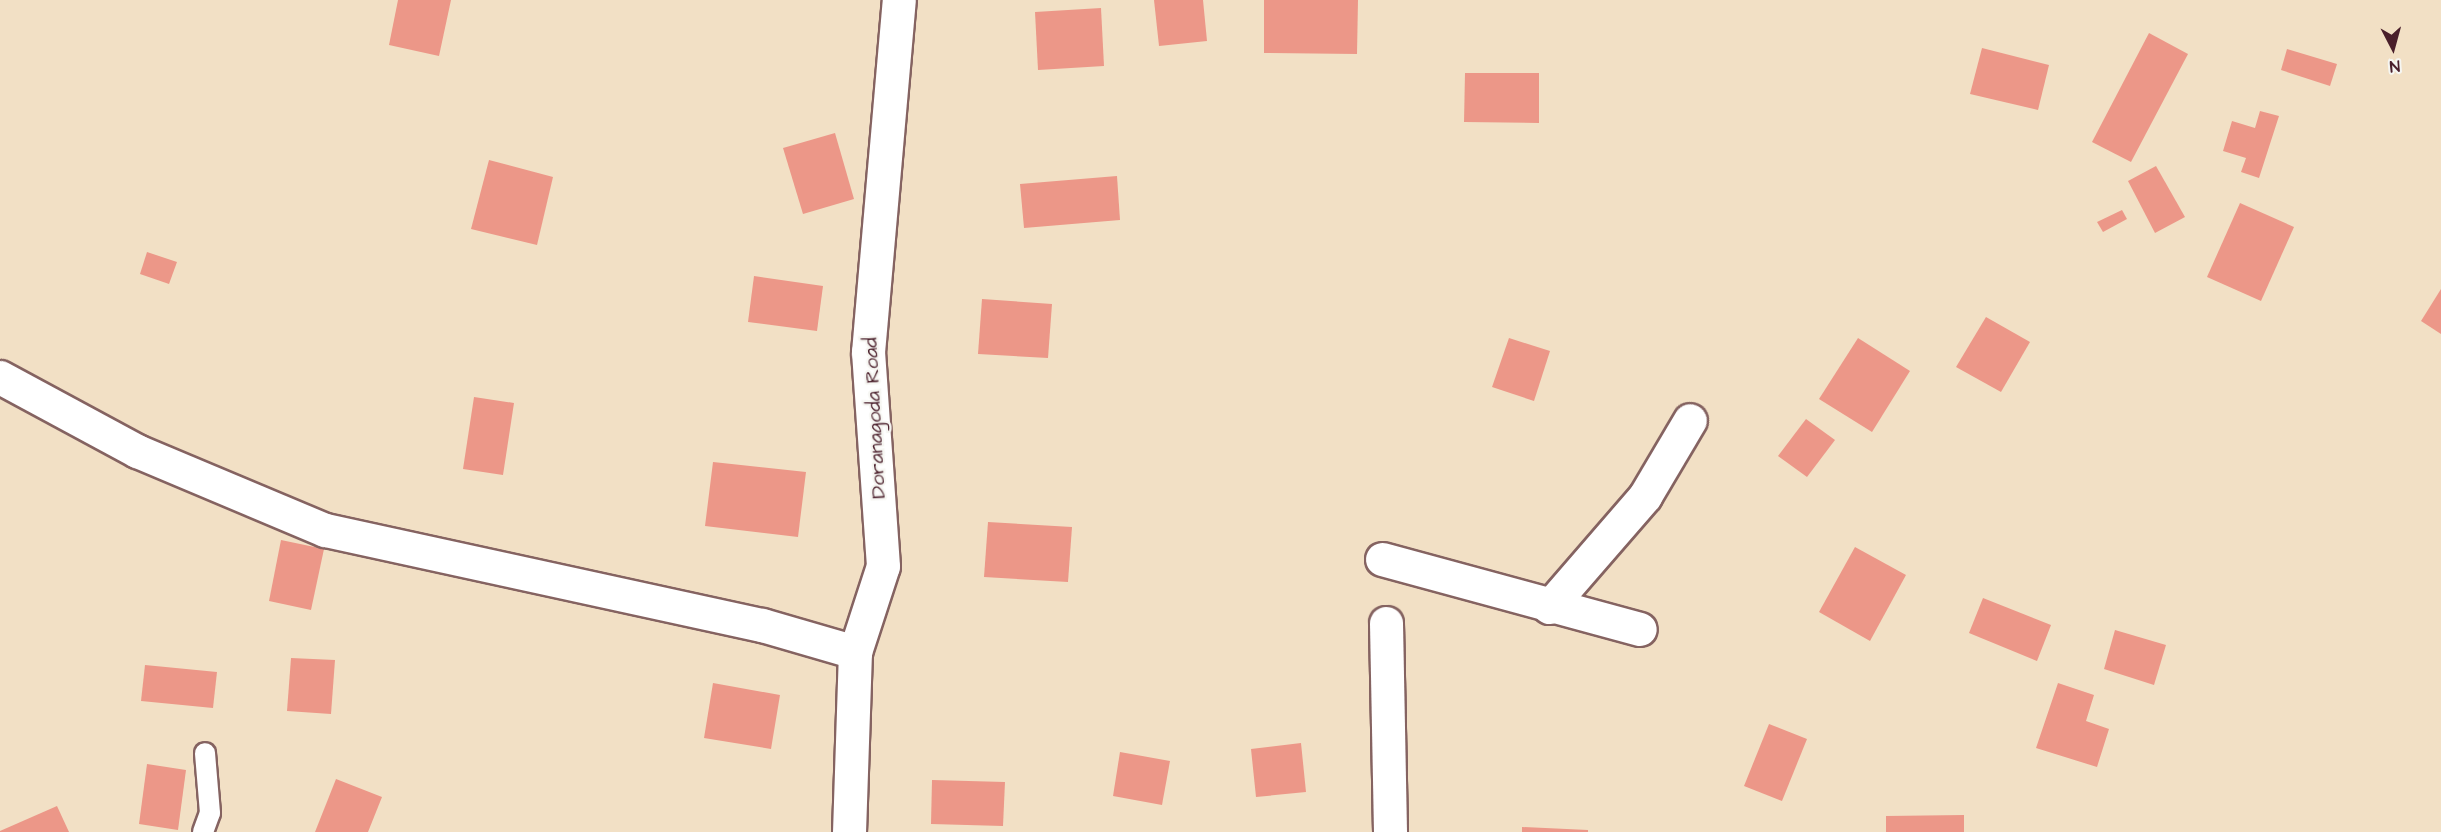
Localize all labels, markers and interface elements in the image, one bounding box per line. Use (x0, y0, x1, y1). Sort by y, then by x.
north arrow (2363, 18, 2423, 78)
text: N (2389, 54, 2401, 77)
street label: Doranagoda Road (859, 337, 891, 499)

